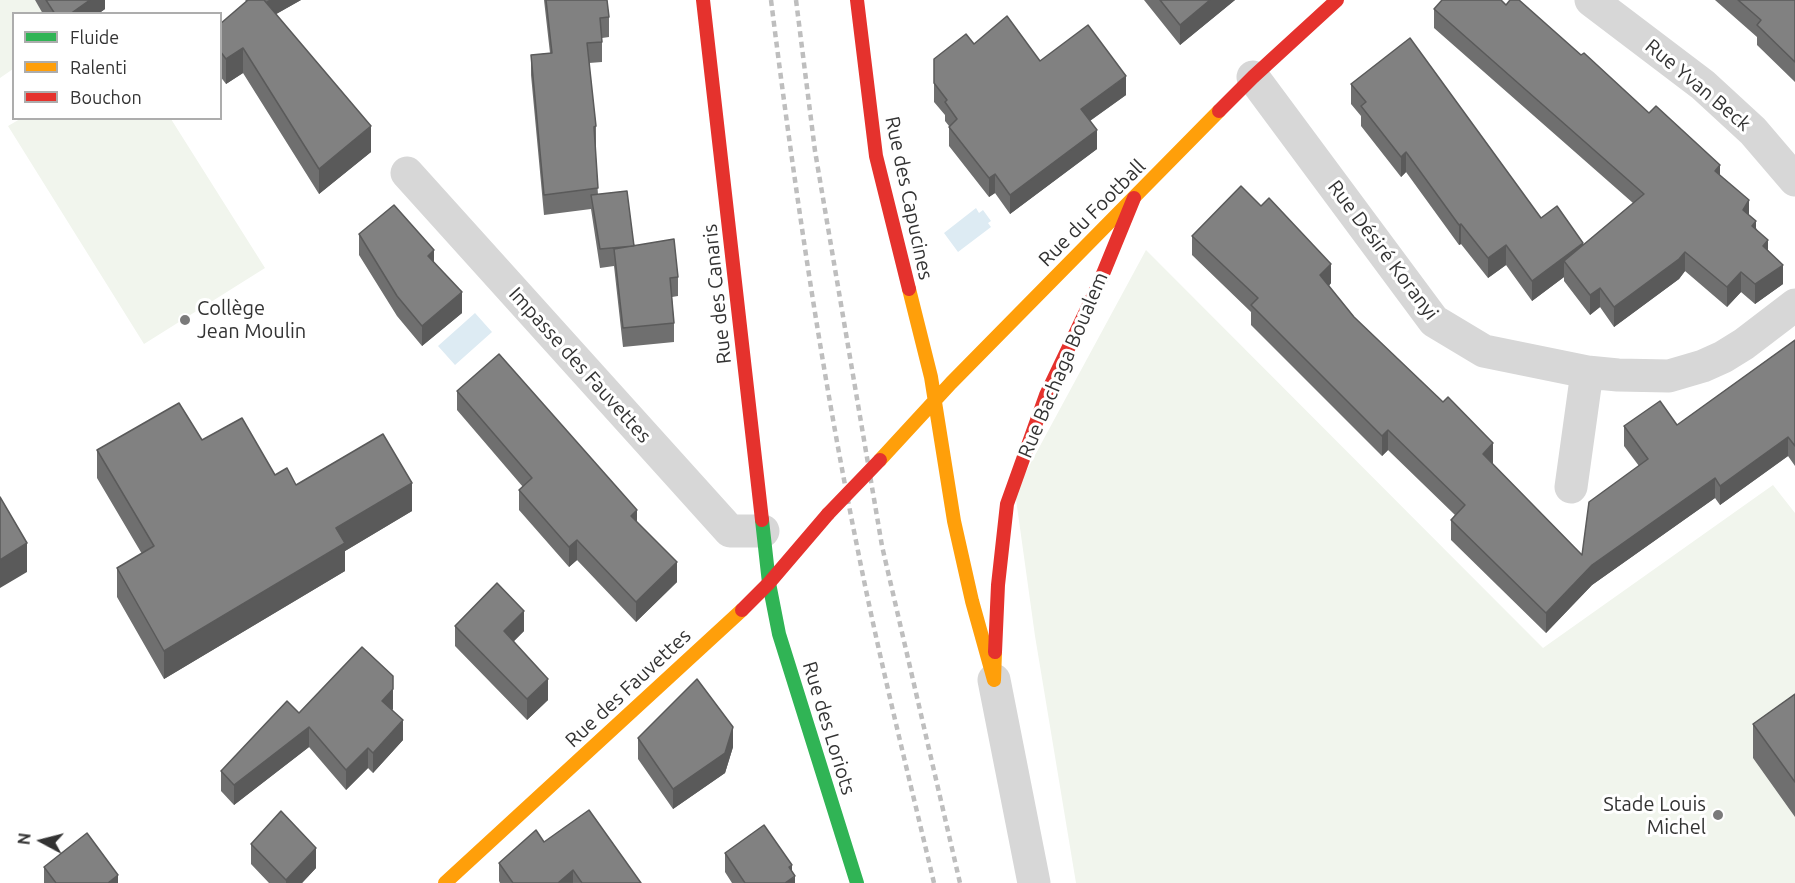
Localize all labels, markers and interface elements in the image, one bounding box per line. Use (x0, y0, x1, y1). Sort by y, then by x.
legend (12, 12, 222, 120)
text: Fluide (70, 27, 119, 47)
street label: Rue Yvan Beck (1640, 34, 1756, 136)
text: Ralenti (70, 57, 127, 77)
text: Bouchon (70, 87, 142, 107)
street label: Rue des Capucines (880, 114, 938, 282)
street label: Rue du Football (1034, 155, 1150, 271)
street label: Rue Désiré Koranyi (1323, 175, 1443, 325)
street label: Rue des Canaris (698, 223, 736, 365)
street label: Rue Bachaga Boualem (1013, 269, 1113, 461)
street label: Impasse des Fauvettes (504, 282, 656, 448)
place label: Collège Jean Moulin (197, 296, 306, 343)
marker: Collège Jean Moulin (178, 313, 192, 327)
street label: Rue des Fauvettes (560, 624, 696, 752)
street label: Rue des Loriots (797, 658, 861, 798)
place label: Stade Louis Michel (1603, 792, 1706, 839)
marker: Stade Louis Michel (1711, 808, 1725, 822)
north arrow (12, 811, 72, 871)
text: N (14, 832, 34, 846)

